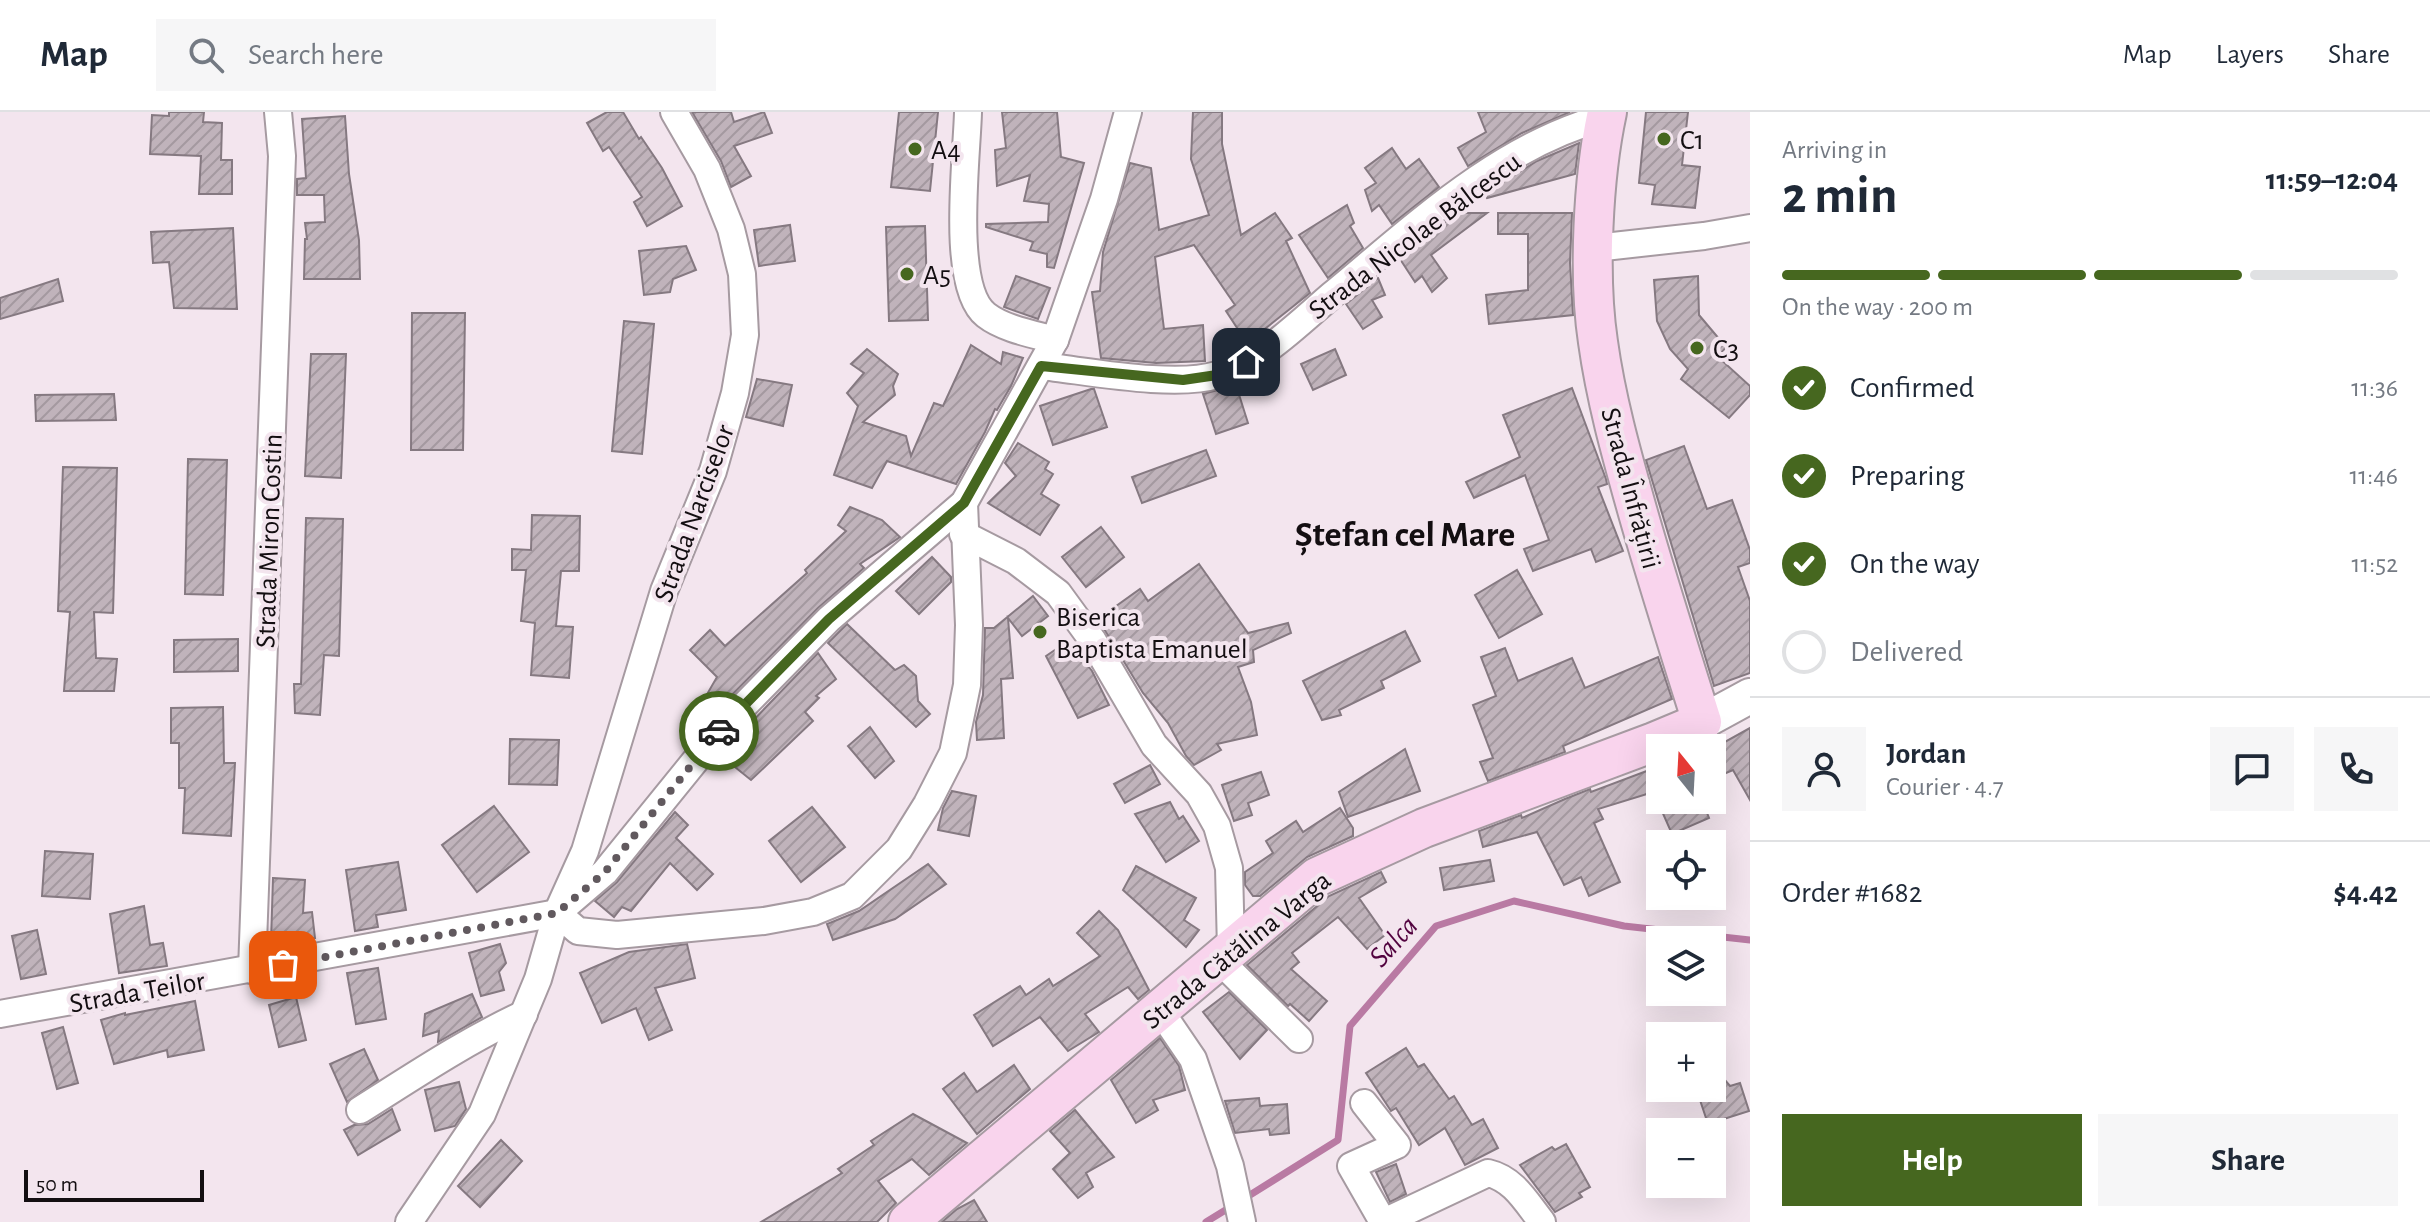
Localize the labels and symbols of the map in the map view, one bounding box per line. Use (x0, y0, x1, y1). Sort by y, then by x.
place label: C1 (1680, 127, 1704, 155)
marker: C1 (1655, 130, 1673, 148)
place label: A4 (931, 137, 961, 165)
marker: A4 (906, 140, 924, 158)
street label: Strada Nicolae Bălcescu (1304, 148, 1527, 325)
place label: A5 (923, 262, 951, 290)
marker: A5 (898, 265, 916, 283)
pin (1212, 328, 1280, 396)
place label: C3 (1713, 336, 1739, 364)
marker: C3 (1688, 339, 1706, 357)
street label: Strada Înfrățirii (1594, 404, 1667, 572)
street label: Strada Narciselor (650, 421, 740, 606)
street label: Strada Miron Costin (252, 433, 288, 649)
district label: Ștefan cel Mare (1295, 517, 1515, 556)
place label: Biserica Baptista Emanuel (1056, 604, 1248, 664)
marker: Biserica Baptista Emanuel (1031, 623, 1049, 641)
courier (679, 691, 759, 771)
north arrow (1646, 734, 1726, 814)
street label: Strada Cătălina Varga (1138, 866, 1337, 1035)
water label: Salca (1364, 911, 1424, 973)
pin (249, 931, 317, 999)
street label: Strada Teilor (68, 967, 207, 1019)
scale bar (24, 1166, 204, 1202)

